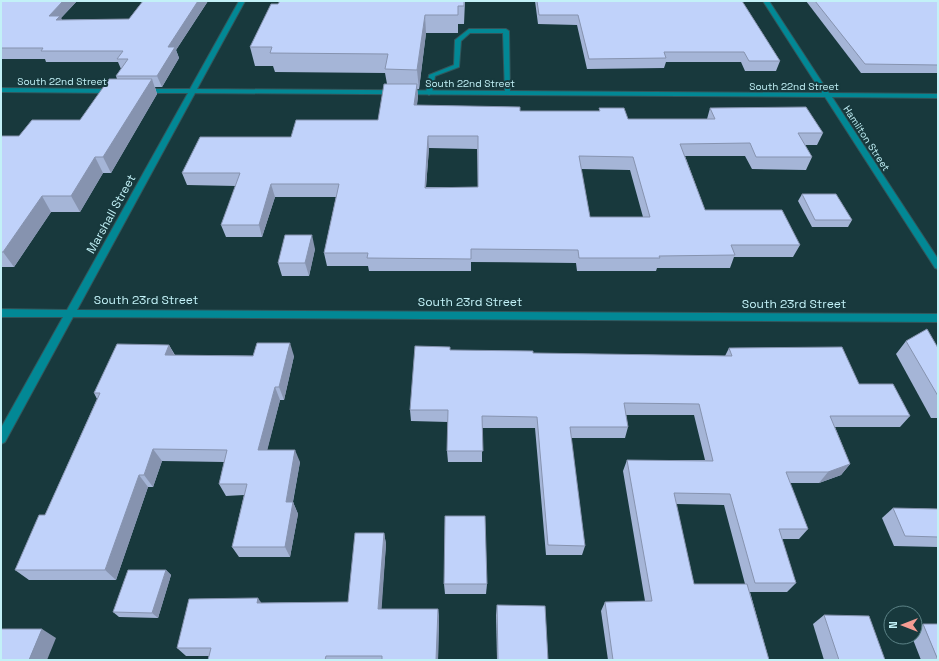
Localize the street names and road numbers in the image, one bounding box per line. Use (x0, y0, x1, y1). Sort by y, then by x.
street label: South 22nd Street (17, 75, 107, 88)
street label: South 22nd Street (425, 77, 515, 90)
street label: South 22nd Street (749, 80, 839, 93)
street label: Hamilton Street (841, 103, 893, 174)
street label: Marshall Street (83, 172, 139, 256)
street label: South 23rd Street (94, 292, 198, 308)
street label: South 23rd Street (418, 294, 522, 310)
street label: South 23rd Street (742, 296, 846, 312)

